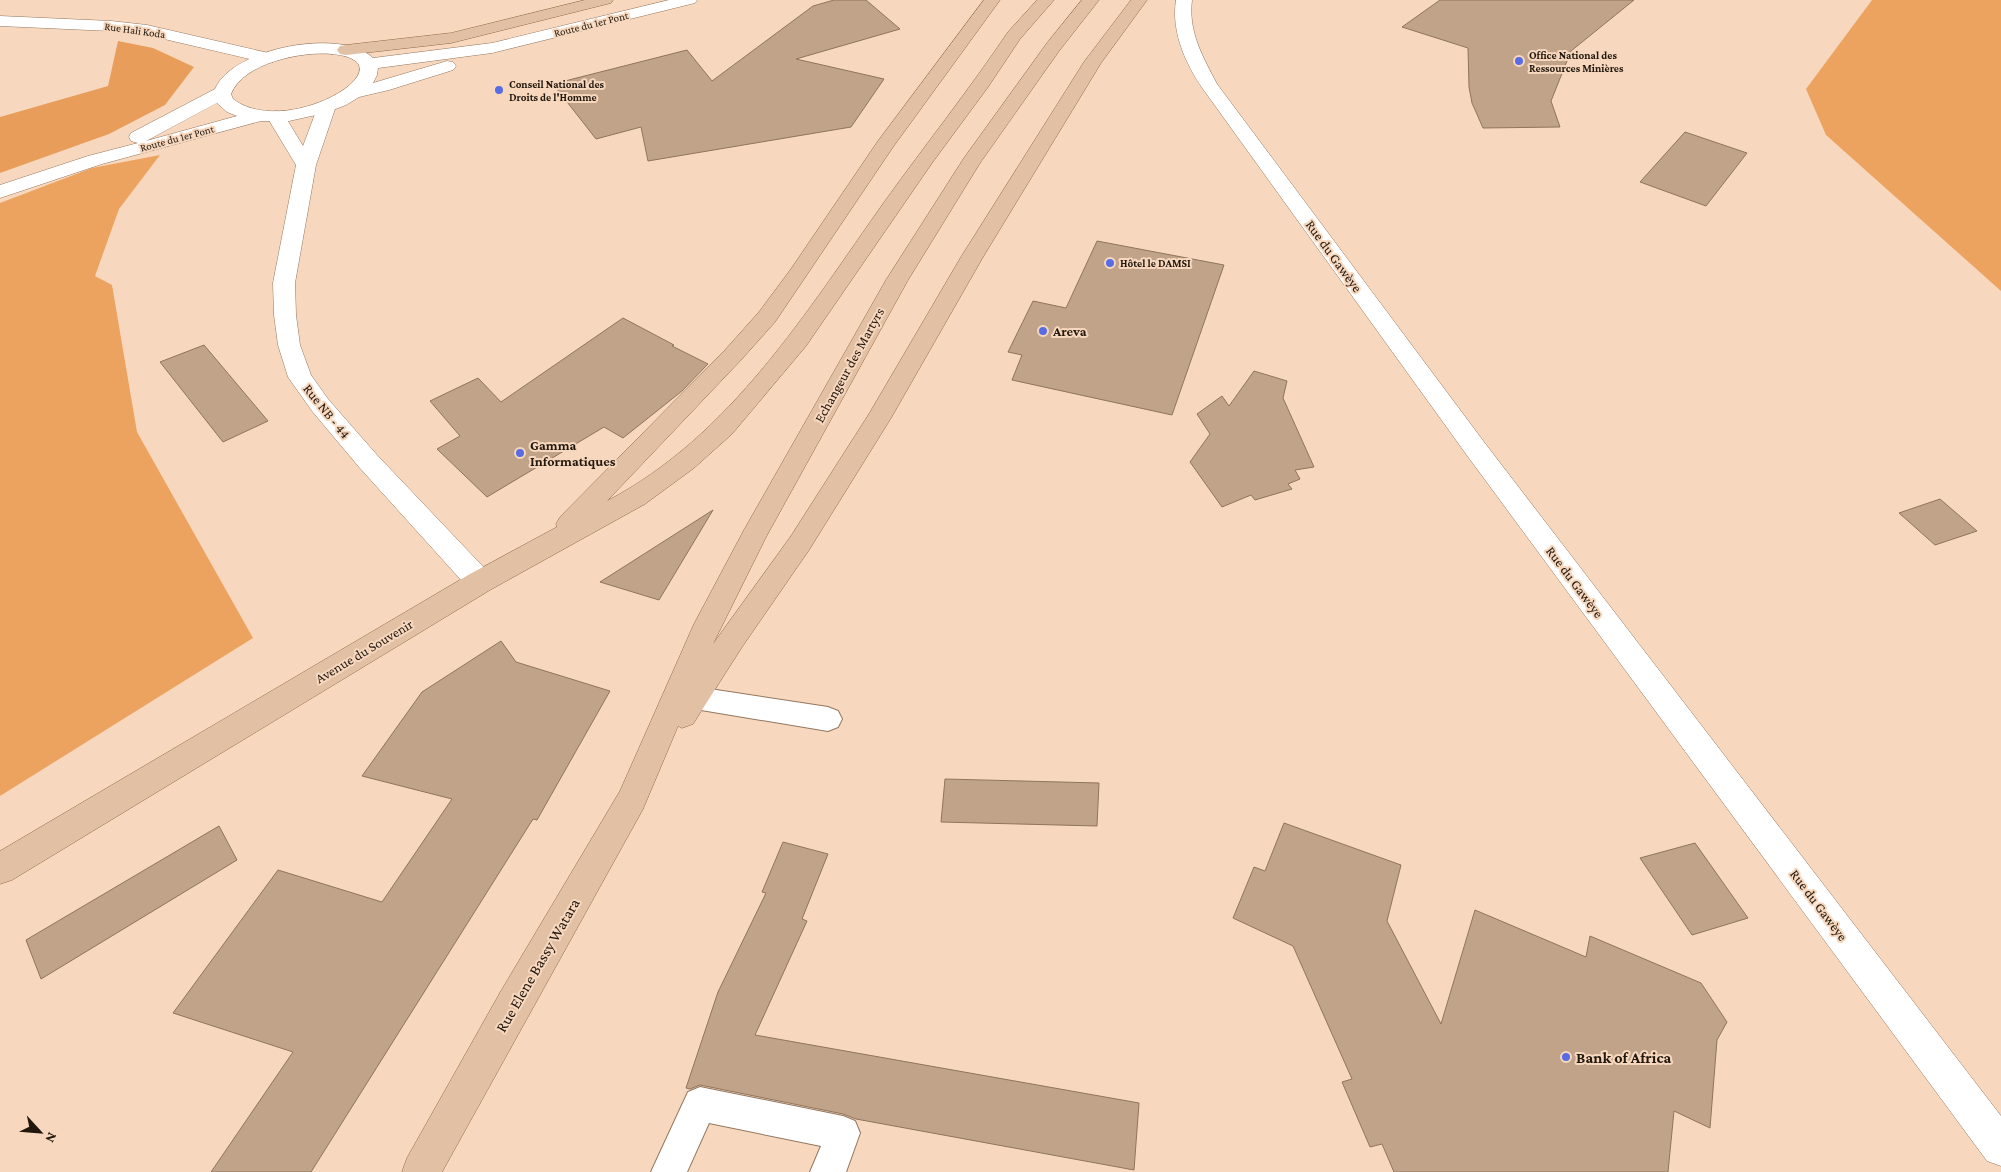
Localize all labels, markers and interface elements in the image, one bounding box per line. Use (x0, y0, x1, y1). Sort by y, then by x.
street label: Route du 1er Pont (553, 9, 630, 39)
street label: Rue Hali Koda (104, 20, 166, 40)
place label: Office National des Ressources Minières (1529, 49, 1624, 74)
marker: Office National des Ressources Minières (1513, 55, 1525, 67)
place label: Conseil National des Droits de l'Homme (509, 78, 605, 103)
marker: Conseil National des Droits de l'Homme (493, 84, 505, 96)
street label: Route du 1er Pont (139, 122, 216, 154)
street label: Rue du Gawèye (1302, 217, 1366, 295)
marker: Hôtel le DAMSI (1104, 257, 1116, 269)
place label: Hôtel le DAMSI (1120, 257, 1191, 269)
street label: Echangeur des Martyrs (811, 305, 887, 425)
place label: Areva (1052, 323, 1087, 339)
marker: Areva (1037, 325, 1049, 337)
street label: Rue NB - 44 (300, 381, 354, 441)
place label: Gamma Informatiques (530, 437, 616, 469)
marker: Gamma Informatiques (514, 447, 526, 459)
street label: Rue du Gawèye (1543, 543, 1607, 621)
street label: Avenue du Souvenir (312, 616, 416, 686)
street label: Rue du Gawèye (1787, 866, 1851, 944)
street label: Rue Elene Bassy Watara (492, 895, 584, 1036)
place label: Bank of Africa (1576, 1049, 1672, 1066)
marker: Bank of Africa (1560, 1051, 1572, 1063)
north arrow (15, 1107, 65, 1157)
text: N (42, 1130, 61, 1146)

